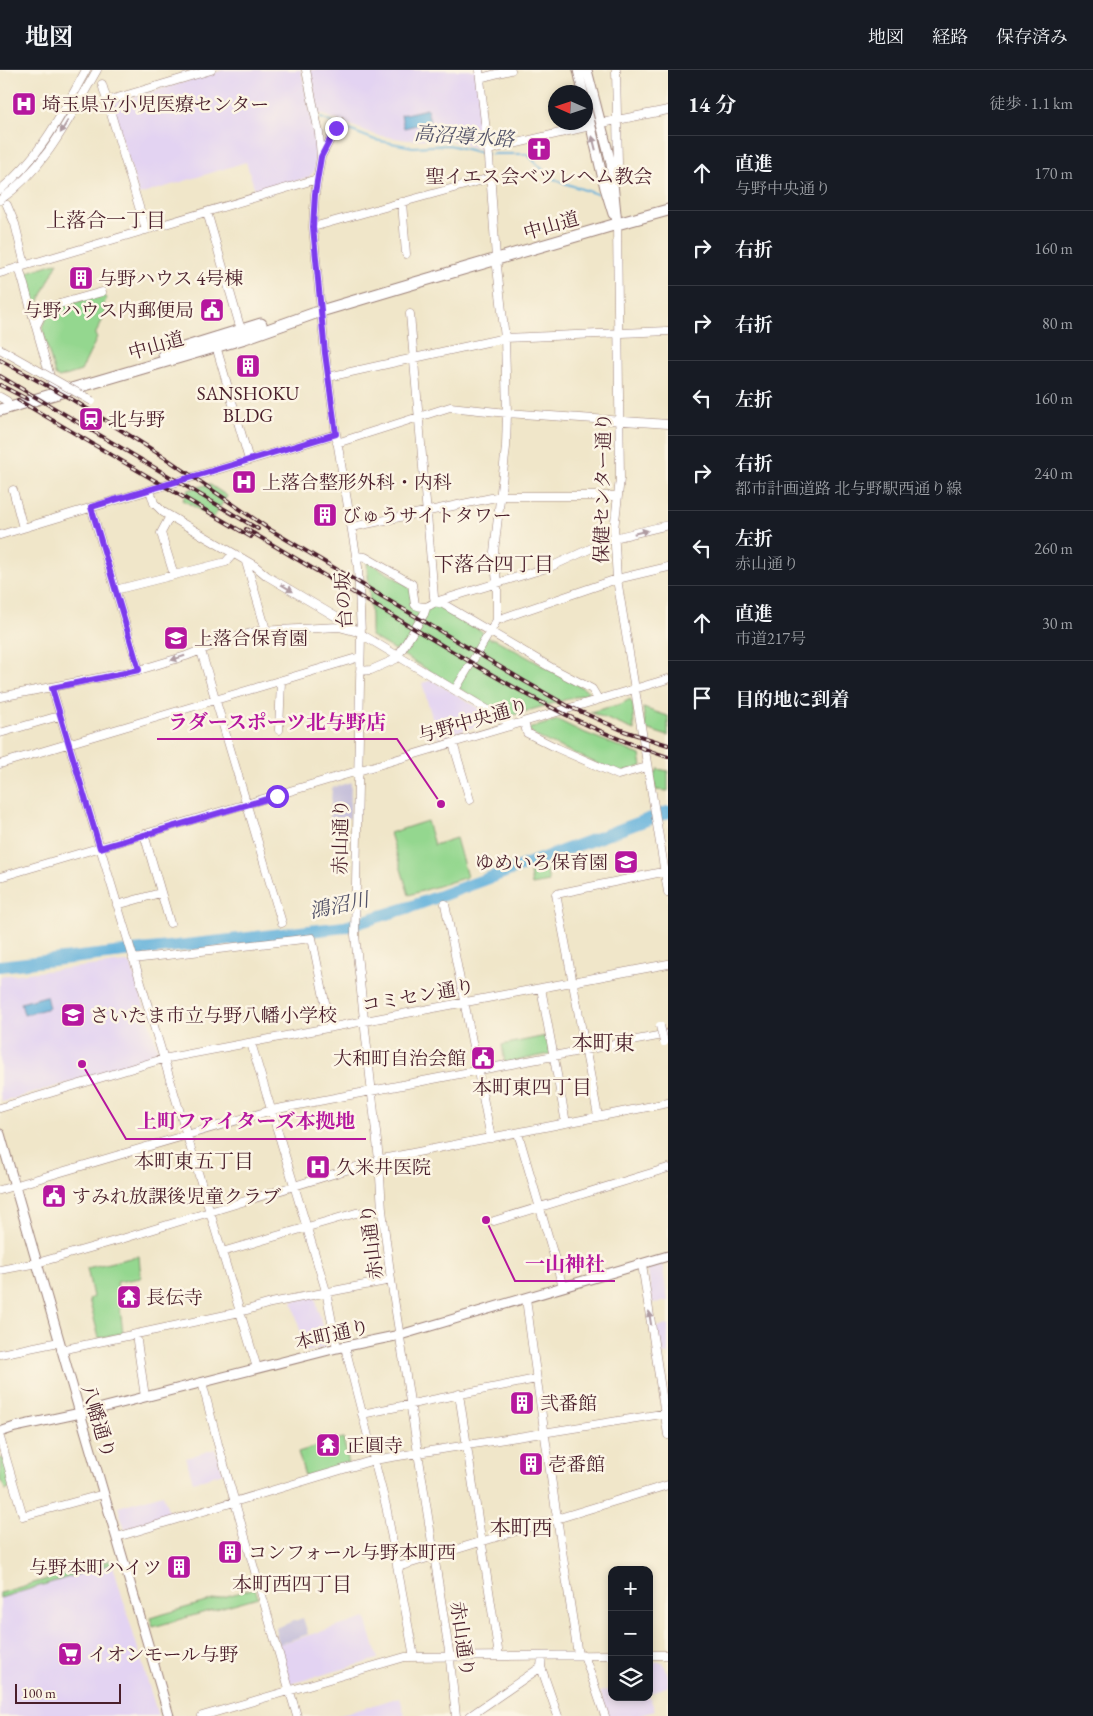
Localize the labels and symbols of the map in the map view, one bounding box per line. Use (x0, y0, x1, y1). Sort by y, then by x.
north arrow (548, 85, 593, 130)
hospital icon: 埼玉県立小児医療センター (11, 91, 37, 117)
place label: 埼玉県立小児医療センター (42, 92, 269, 117)
route end (325, 117, 348, 140)
water label: 高沼導水路 (413, 120, 517, 153)
one-way arrow (59, 121, 68, 134)
church icon: 聖イエス会ベツレヘム教会 (526, 136, 552, 162)
one-way arrow (590, 136, 598, 151)
place label: 聖イエス会ベツレヘム教会 (425, 164, 653, 189)
street label: 中山道 (520, 206, 582, 245)
district label: 上落合一丁目 (46, 207, 166, 233)
building icon: 与野ハウス 4号棟 (68, 265, 94, 291)
place label: 与野ハウス 4号棟 (98, 266, 243, 291)
public building icon: 与野ハウス内郵便局 (199, 297, 225, 323)
place label: 与野ハウス内郵便局 (24, 298, 194, 323)
street label: 中山道 (125, 326, 187, 365)
building icon: SANSHOKU BLDG (235, 353, 261, 379)
place label: SANSHOKU BLDG (197, 381, 299, 428)
station icon: 北与野 (78, 406, 104, 432)
place label: 北与野 (108, 407, 165, 432)
street label: 保健センター通り (589, 412, 616, 564)
hospital icon: 上落合整形外科・内科 (231, 469, 257, 495)
place label: 上落合整形外科・内科 (262, 470, 452, 495)
building icon: びゅうサイトタワー (312, 502, 338, 528)
place label: びゅうサイトタワー (342, 503, 512, 528)
one-way arrow (633, 527, 649, 535)
district label: 下落合四丁目 (434, 551, 554, 577)
street label: 台の坂 (330, 571, 357, 629)
one-way arrow (280, 583, 293, 592)
school or university icon: 上落合保育園 (163, 625, 189, 651)
place label: 上落合保育園 (194, 626, 308, 651)
one-way arrow (170, 655, 185, 663)
street label: 与野中央通り (415, 693, 531, 748)
callout: ラダースポーツ北与野店 (157, 704, 397, 739)
text: ラダースポーツ北与野店 (168, 709, 386, 735)
route start (266, 785, 289, 808)
street label: 赤山通り (327, 799, 354, 875)
school or university icon: ゆめいろ保育園 (613, 849, 639, 875)
place label: ゆめいろ保育園 (475, 850, 608, 875)
water label: 鴻沼川 (307, 886, 373, 924)
street label: コミセン通り (360, 973, 476, 1018)
school or university icon: さいたま市立与野八幡小学校 (60, 1002, 86, 1028)
place label: さいたま市立与野八幡小学校 (90, 1003, 337, 1028)
district label: 本町東 (572, 1029, 635, 1056)
public building icon: 大和町自治会館 (470, 1045, 496, 1071)
place label: 大和町自治会館 (333, 1046, 466, 1071)
district label: 本町東四丁目 (472, 1074, 592, 1100)
callout: 上町ファイターズ本拠地 (126, 1104, 366, 1139)
text: 上町ファイターズ本拠地 (137, 1108, 355, 1134)
district label: 本町東五丁目 (134, 1148, 254, 1174)
hospital icon: 久米井医院 (305, 1154, 331, 1180)
place label: 久米井医院 (336, 1155, 431, 1180)
public building icon: すみれ放課後児童クラブ (41, 1183, 67, 1209)
place label: すみれ放課後児童クラブ (72, 1184, 281, 1209)
street label: 赤山通り (354, 1203, 389, 1281)
callout: 一山神社 (515, 1246, 615, 1281)
text: 一山神社 (525, 1251, 605, 1277)
temple icon: 長伝寺 (116, 1284, 142, 1310)
place label: 長伝寺 (146, 1285, 203, 1310)
one-way arrow (646, 1309, 654, 1325)
street label: 本町通り (292, 1314, 372, 1355)
street label: 八幡通り (75, 1381, 122, 1461)
building icon: 弐番館 (509, 1390, 535, 1416)
place label: 弐番館 (540, 1391, 597, 1416)
temple icon: 正圓寺 (315, 1432, 341, 1458)
place label: 正圓寺 (346, 1433, 403, 1458)
building icon: 壱番館 (518, 1451, 544, 1477)
place label: 壱番館 (548, 1452, 605, 1477)
district label: 本町西 (490, 1514, 553, 1541)
building icon: コンフォール与野本町西 (217, 1539, 243, 1565)
place label: コンフォール与野本町西 (248, 1540, 456, 1565)
building icon: 与野本町ハイツ (166, 1554, 192, 1580)
place label: 与野本町ハイツ (29, 1555, 162, 1580)
district label: 本町西四丁目 (232, 1571, 352, 1597)
street label: 赤山通り (445, 1600, 480, 1678)
supermarket icon: イオンモール与野 (57, 1641, 83, 1667)
place label: イオンモール与野 (88, 1642, 238, 1667)
scale bar (15, 1681, 121, 1704)

